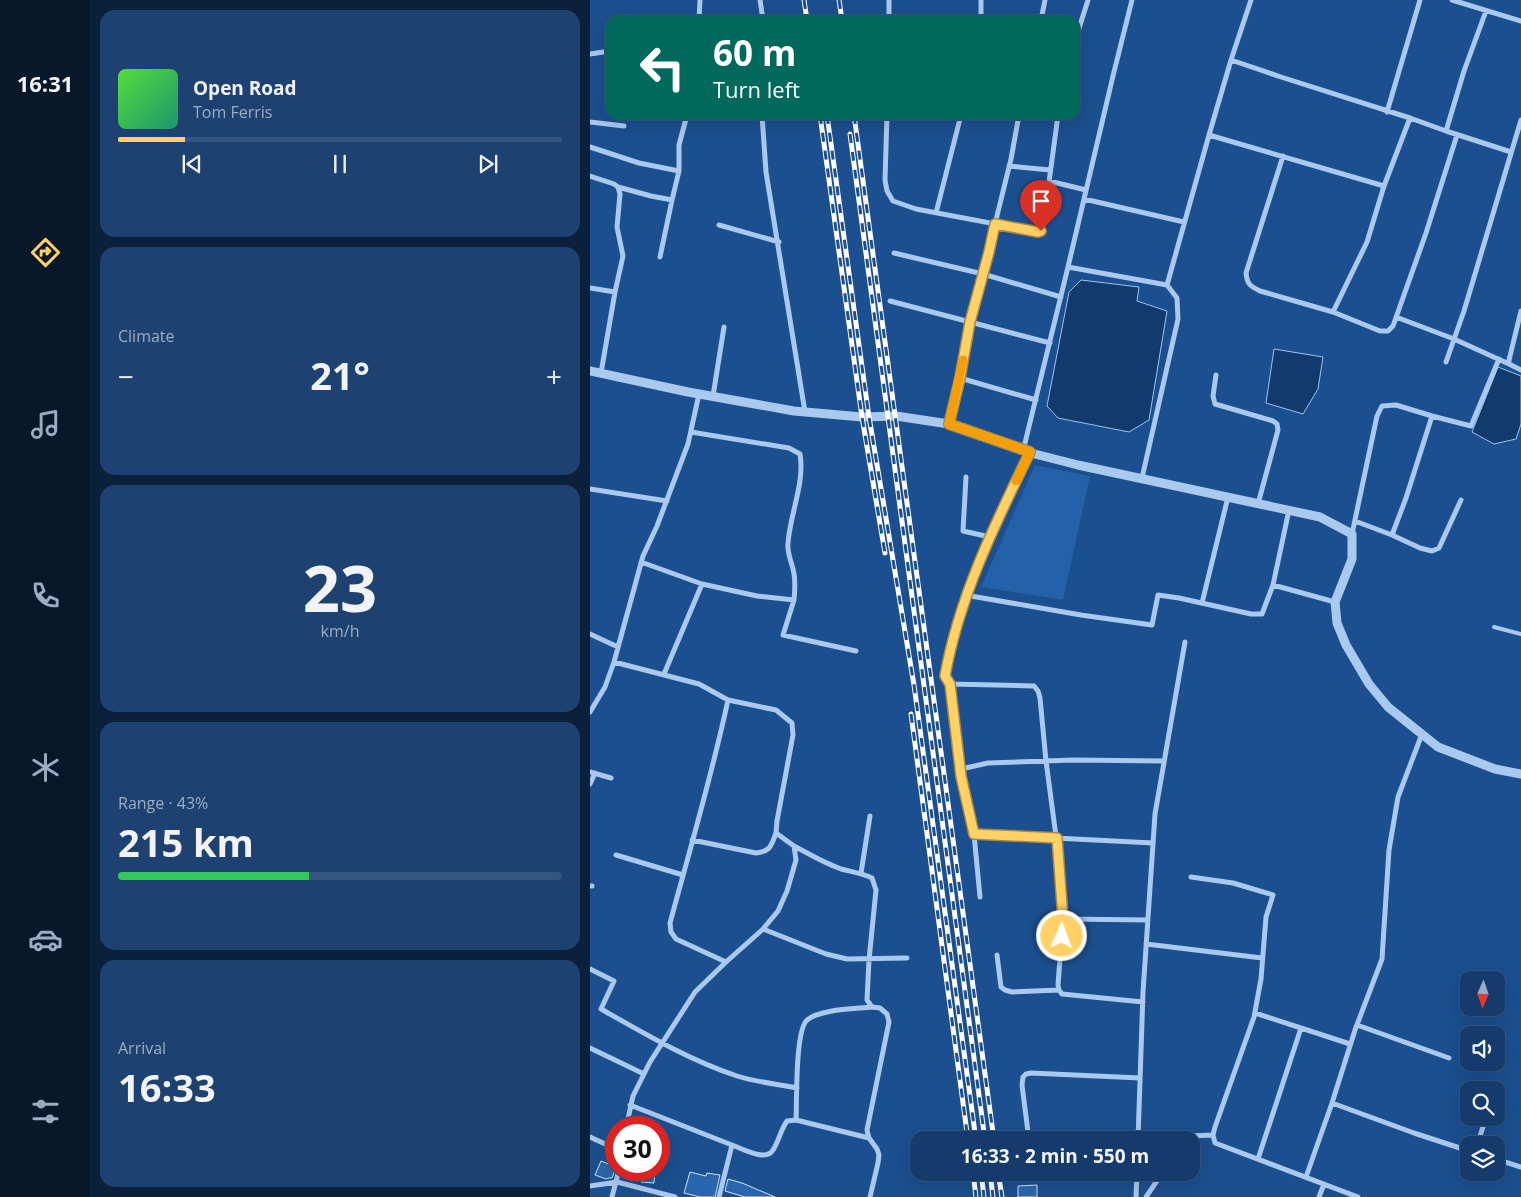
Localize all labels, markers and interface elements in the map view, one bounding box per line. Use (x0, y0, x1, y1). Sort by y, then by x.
text: 60 m (713, 29, 796, 76)
icon: left (630, 35, 695, 100)
text: 16:31 (17, 68, 73, 98)
text: Turn left (713, 74, 800, 104)
text: Open Road (193, 75, 297, 101)
text: Tom Ferris (193, 101, 272, 123)
icon: previous (178, 150, 206, 178)
icon: pause (326, 150, 354, 178)
icon: next (474, 150, 502, 178)
pin (1020, 180, 1062, 231)
icon: arrive (1027, 187, 1055, 215)
icon: directions (28, 235, 63, 270)
text: Climate (118, 325, 175, 347)
text: 21° (310, 349, 370, 401)
text: − (118, 357, 134, 395)
text: + (546, 357, 562, 395)
icon: music (28, 407, 63, 442)
text: 23 (303, 543, 377, 631)
icon: phone (28, 578, 63, 613)
text: km/h (321, 620, 359, 642)
icon: climate (28, 750, 63, 785)
text: Range · 43% (118, 792, 208, 814)
text: 215 km (118, 816, 254, 868)
position arrow (1035, 909, 1087, 961)
icon: car (28, 922, 63, 957)
north arrow (1460, 971, 1505, 1016)
map controls (1460, 971, 1505, 1181)
button: sound (1460, 1026, 1505, 1071)
text: Arrival (118, 1037, 166, 1059)
text: 16:33 (118, 1061, 216, 1113)
button: search (1460, 1081, 1505, 1126)
icon: filters (28, 1094, 63, 1129)
speed limit sign: 30 (605, 1116, 670, 1181)
button: layers (1460, 1136, 1505, 1181)
text: 16:33 · 2 min · 550 m (961, 1143, 1149, 1169)

